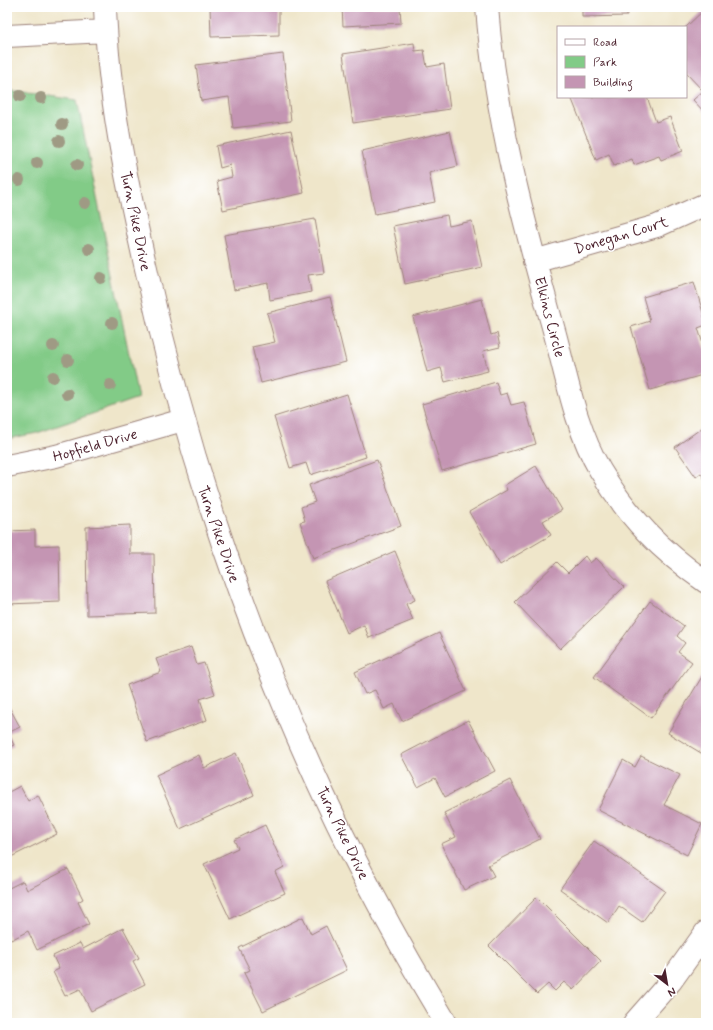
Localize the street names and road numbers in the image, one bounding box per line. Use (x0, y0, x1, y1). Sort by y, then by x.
street label: Turn Pike Drive (115, 170, 155, 273)
street label: Donegan Court (572, 212, 671, 261)
street label: Elkins Circle (529, 275, 569, 360)
street label: Hopfield Drive (51, 424, 140, 468)
street label: Turn Pike Drive (192, 483, 244, 585)
street label: Turn Pike Drive (311, 784, 373, 883)

